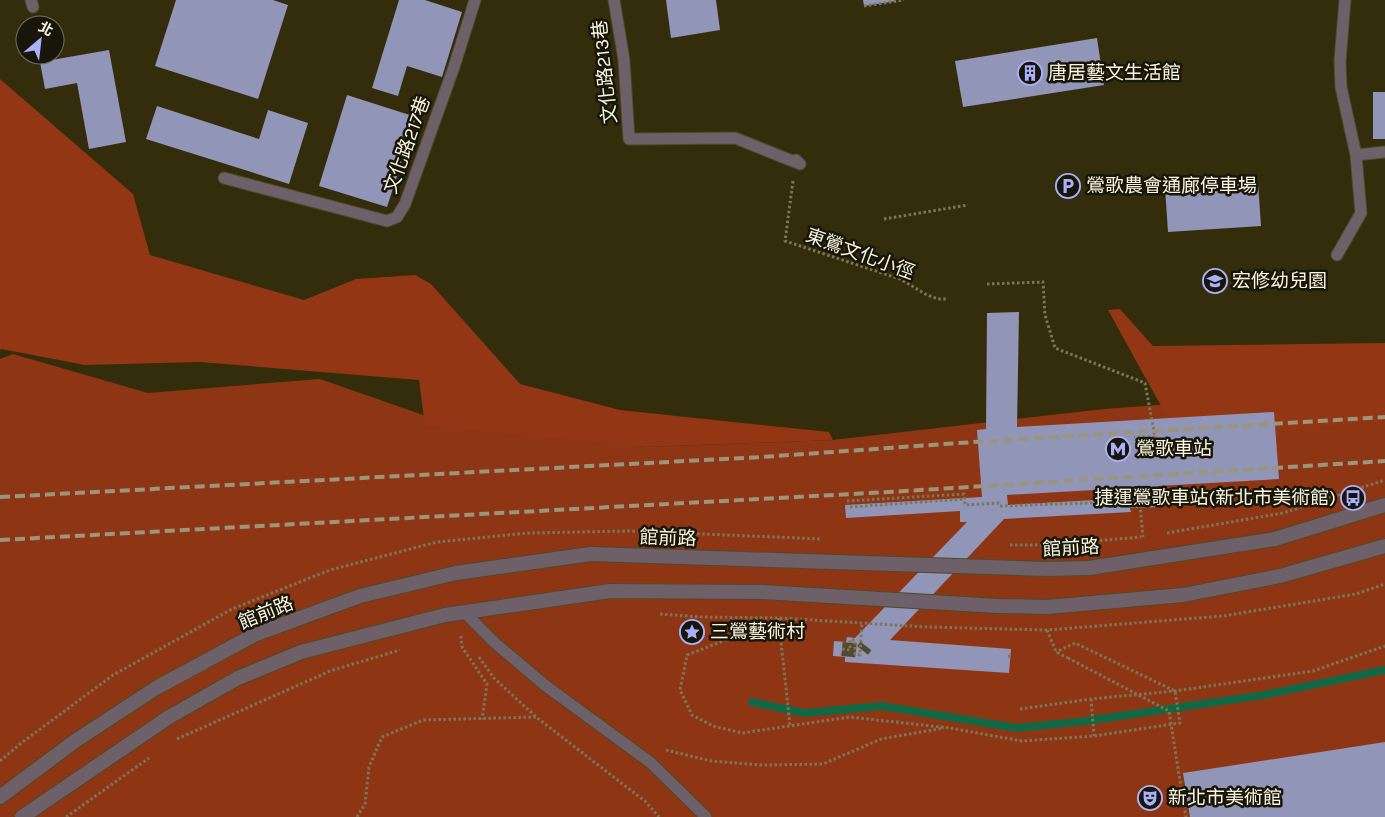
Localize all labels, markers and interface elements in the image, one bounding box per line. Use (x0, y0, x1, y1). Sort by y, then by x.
north arrow (15, 15, 65, 65)
text: 北 (36, 18, 56, 40)
street label: 文化路213巷 (589, 19, 621, 125)
building icon: 唐居藝文生活館 (1017, 60, 1043, 86)
place label: 唐居藝文生活館 (1048, 62, 1181, 84)
street label: 文化路217巷 (379, 93, 435, 197)
parking icon: 鶯歌農會通廊停車場 (1055, 173, 1081, 199)
place label: 鶯歌農會通廊停車場 (1086, 175, 1257, 197)
street label: 東鶯文化小徑 (803, 224, 917, 284)
school or university icon: 宏修幼兒園 (1202, 268, 1228, 294)
place label: 宏修幼兒園 (1232, 270, 1327, 292)
metro station icon: 鶯歌車站 (1105, 436, 1131, 462)
place label: 鶯歌車站 (1136, 438, 1212, 460)
bus stop icon: 捷運鶯歌車站(新北市美術館) (1340, 485, 1366, 511)
place label: 捷運鶯歌車站(新北市美術館) (1094, 487, 1336, 509)
street label: 館前路 (639, 526, 697, 550)
street label: 館前路 (1042, 536, 1100, 560)
street label: 館前路 (235, 592, 297, 634)
place icon: 三鶯藝術村 (679, 619, 705, 645)
place label: 三鶯藝術村 (710, 621, 805, 643)
theatre icon: 新北市美術館 (1137, 785, 1163, 811)
place label: 新北市美術館 (1168, 787, 1282, 809)

